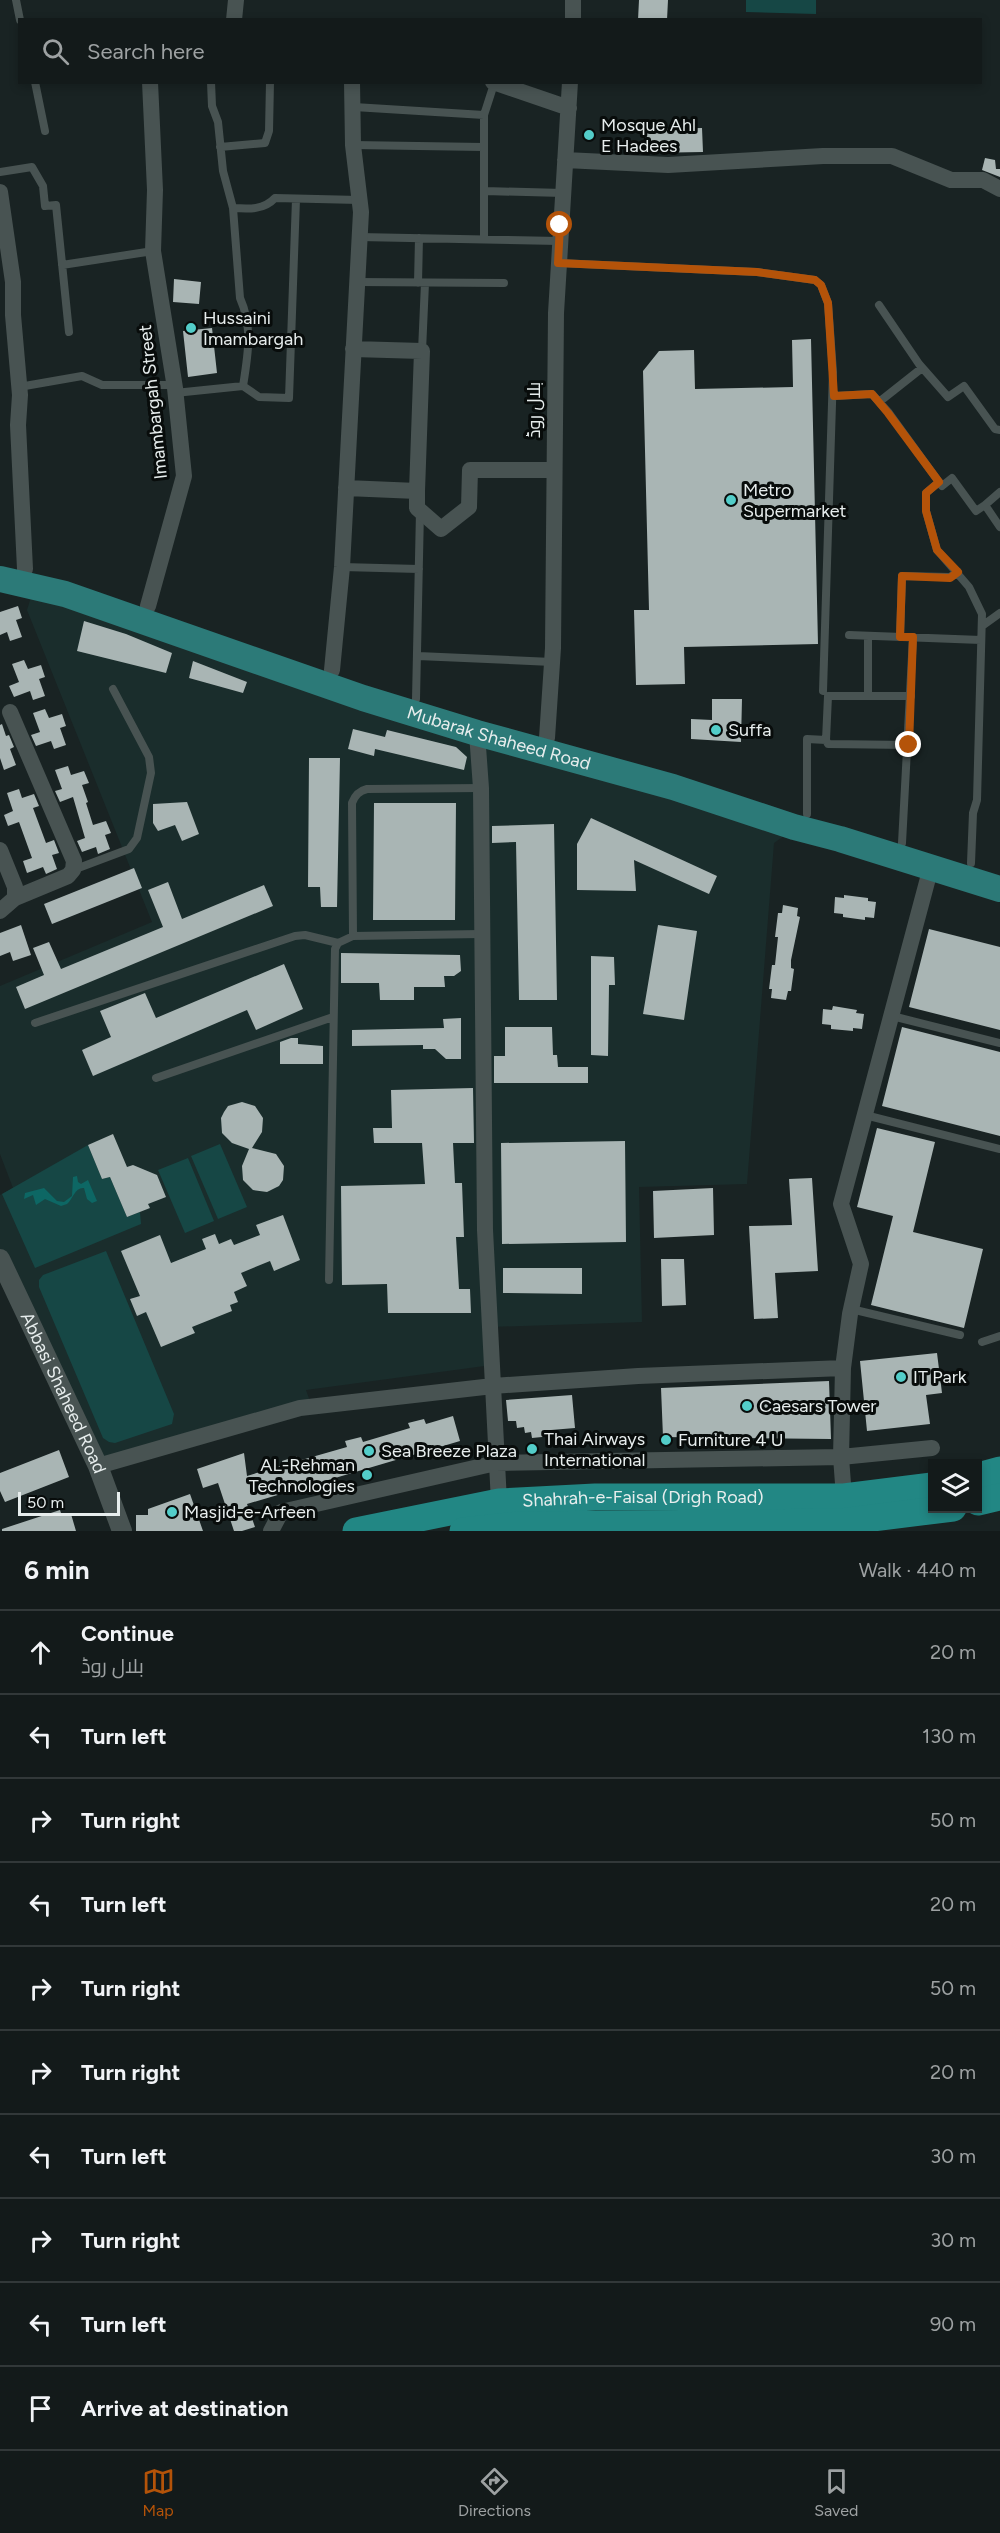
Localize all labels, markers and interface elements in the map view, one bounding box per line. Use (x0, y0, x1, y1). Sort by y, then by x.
search box (18, 18, 982, 84)
icon: search (39, 35, 72, 68)
text: Search here (87, 38, 205, 65)
place label: Mosque Ahl E Hadees (601, 114, 696, 157)
marker: Mosque Ahl E Hadees (582, 128, 596, 142)
route start (546, 211, 572, 237)
place label: Hussaini Imambargah (203, 307, 303, 350)
marker: Hussaini Imambargah (184, 321, 198, 335)
street label: Imambargah Street (134, 324, 172, 480)
street label: بلال روڈ (523, 382, 545, 438)
place label: Metro Supermarket (743, 479, 847, 522)
marker: Metro Supermarket (724, 493, 738, 507)
street label: Mubarak Shaheed Road (404, 701, 593, 775)
place label: Suffa (728, 719, 772, 741)
marker: Suffa (709, 723, 723, 737)
route end (895, 731, 921, 757)
street label: Abbasi Shaheed Road (16, 1309, 111, 1476)
place label: IT Park (913, 1366, 967, 1388)
marker: IT Park (894, 1370, 908, 1384)
place label: Caesars Tower (759, 1395, 876, 1417)
marker: Caesars Tower (740, 1399, 754, 1413)
place label: Thai Airways International (544, 1428, 645, 1471)
place label: Furniture 4 U (678, 1429, 784, 1451)
marker: Furniture 4 U (659, 1433, 673, 1447)
place label: Sea Breeze Plaza (381, 1440, 517, 1462)
marker: Thai Airways International (525, 1442, 539, 1456)
marker: Sea Breeze Plaza (362, 1444, 376, 1458)
place label: AL-Rehman Technologies (249, 1454, 355, 1497)
map controls (928, 1459, 982, 1513)
button: layers (928, 1459, 982, 1513)
marker: AL-Rehman Technologies (360, 1468, 374, 1482)
street label: Shahrah-e-Faisal (Drigh Road) (522, 1486, 764, 1512)
scale bar (18, 1489, 120, 1516)
text: 50 m (27, 1493, 64, 1512)
place label: Masjid-e-Arfeen (184, 1501, 316, 1523)
marker: Masjid-e-Arfeen (165, 1505, 179, 1519)
text: 6 min (24, 1554, 90, 1586)
text: Walk · 440 m (859, 1558, 976, 1582)
text: Continue (81, 1620, 174, 1647)
icon: ahead (24, 1636, 57, 1669)
text: 20 m (930, 1640, 976, 1664)
text: بلال روڈ (81, 1654, 144, 1678)
icon: left (24, 1720, 57, 1753)
text: Turn left (81, 1723, 167, 1750)
text: 130 m (922, 1724, 976, 1748)
icon: right (24, 1804, 57, 1837)
text: Turn right (81, 1807, 180, 1834)
text: 50 m (930, 1808, 976, 1832)
icon: left (24, 1888, 57, 1921)
text: Turn left (81, 1891, 167, 1918)
text: 20 m (930, 1892, 976, 1916)
icon: right (24, 1972, 57, 2005)
text: Turn right (81, 1975, 180, 2002)
text: 50 m (930, 1976, 976, 2000)
icon: right (24, 2056, 57, 2089)
text: Turn right (81, 2059, 180, 2086)
text: 20 m (930, 2060, 976, 2084)
icon: left (24, 2140, 57, 2173)
text: Turn left (81, 2143, 167, 2170)
text: 30 m (930, 2144, 976, 2168)
icon: right (24, 2224, 57, 2257)
text: Turn right (81, 2227, 180, 2254)
text: 30 m (930, 2228, 976, 2252)
icon: left (24, 2308, 57, 2341)
text: Turn left (81, 2311, 167, 2338)
text: 90 m (930, 2312, 976, 2336)
icon: arrive (24, 2392, 57, 2425)
text: Arrive at destination (81, 2395, 289, 2422)
tab: Map (142, 2465, 175, 2520)
tab: Directions (458, 2465, 531, 2520)
tab: Saved (814, 2465, 858, 2520)

